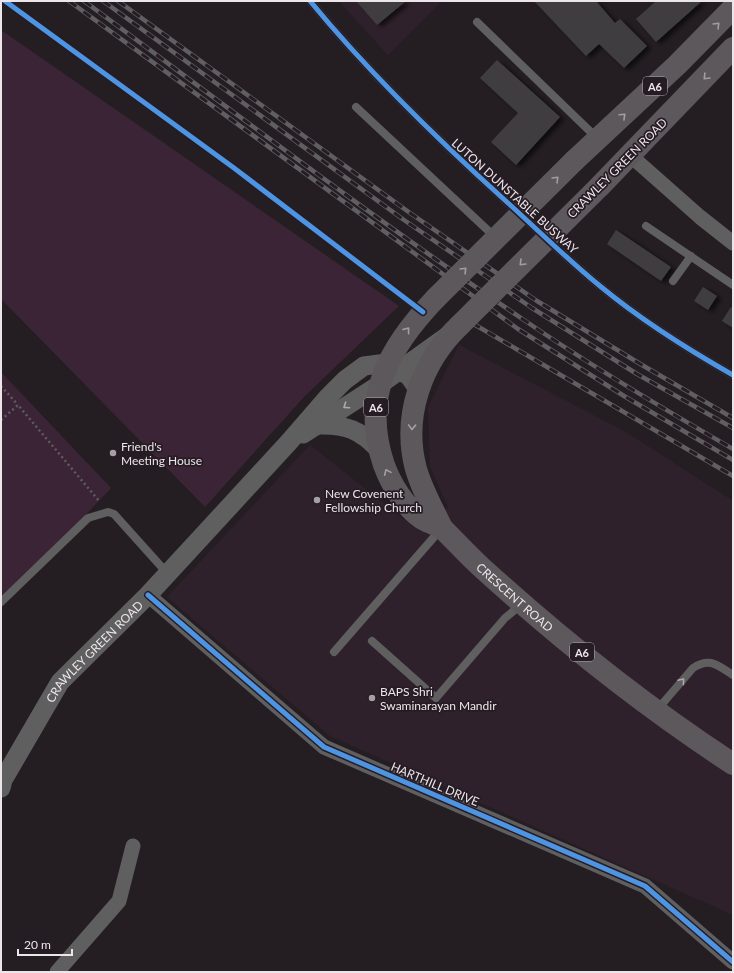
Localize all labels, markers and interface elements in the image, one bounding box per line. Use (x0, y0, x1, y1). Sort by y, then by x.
one-way arrow (712, 22, 719, 30)
one-way arrow (703, 72, 711, 80)
road number: A6 (643, 77, 667, 95)
one-way arrow (618, 113, 626, 120)
street label: CRAWLEY GREEN ROAD (564, 115, 670, 221)
street label: LUTON DUNSTABLE BUSWAY (449, 135, 582, 257)
one-way arrow (551, 176, 559, 184)
one-way arrow (519, 258, 527, 266)
one-way arrow (459, 267, 467, 275)
one-way arrow (402, 327, 409, 334)
road number: A6 (364, 398, 388, 416)
one-way arrow (343, 401, 350, 409)
one-way arrow (407, 424, 416, 430)
place label: Friend's Meeting House (121, 439, 202, 468)
marker: Friend's Meeting House (108, 448, 118, 458)
one-way arrow (384, 469, 392, 476)
place label: New Covenent Fellowship Church (325, 486, 422, 515)
marker: New Covenent Fellowship Church (312, 495, 322, 505)
street label: CRESCENT ROAD (474, 559, 556, 634)
street label: CRAWLEY GREEN ROAD (42, 597, 146, 705)
road number: A6 (570, 643, 594, 661)
one-way arrow (677, 678, 684, 686)
place label: BAPS Shri Swaminarayan Mandir (380, 684, 497, 713)
marker: BAPS Shri Swaminarayan Mandir (367, 693, 377, 703)
street label: HARTHILL DRIVE (389, 759, 481, 809)
scale bar (18, 931, 72, 957)
text: 20 m (24, 937, 51, 952)

